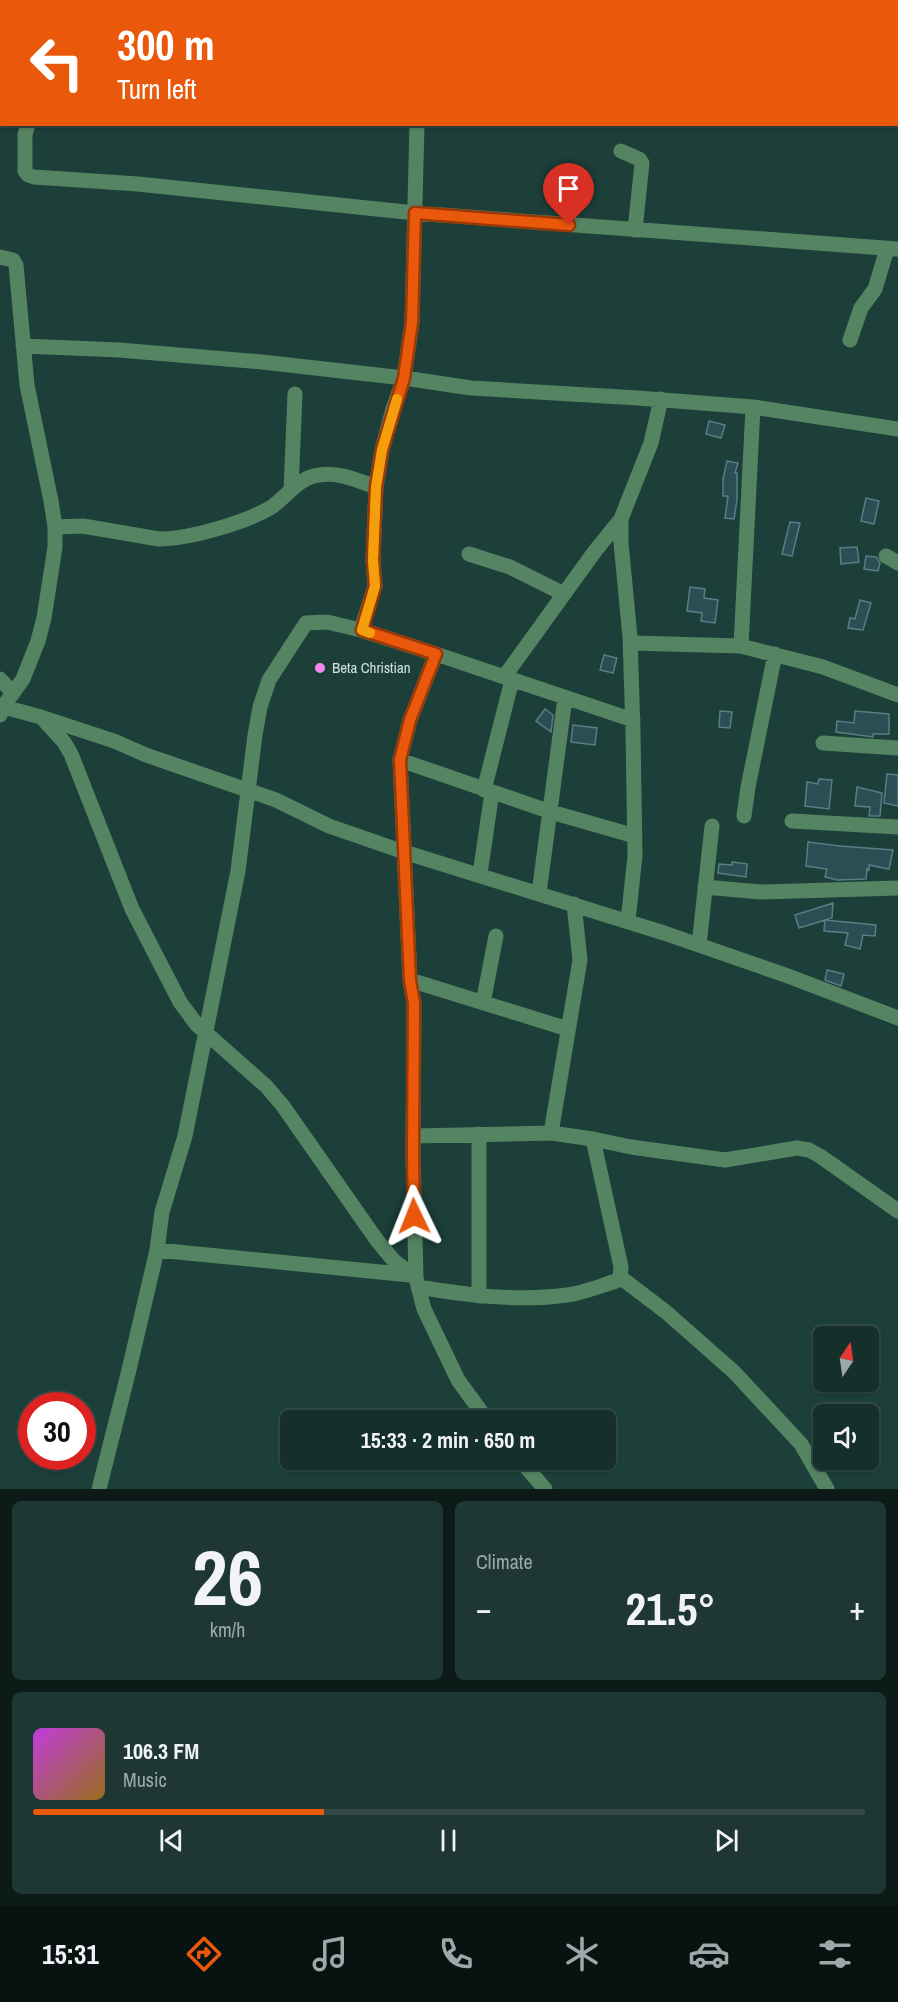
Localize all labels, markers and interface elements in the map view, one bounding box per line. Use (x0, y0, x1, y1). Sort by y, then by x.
text: 300 m (117, 17, 215, 73)
icon: left (18, 24, 96, 102)
text: Turn left (117, 71, 196, 107)
pin (543, 163, 594, 225)
icon: arrive (552, 172, 585, 205)
place label: Beta Christian (332, 657, 411, 678)
marker: Beta Christian (313, 661, 327, 675)
position arrow (382, 1184, 446, 1248)
north arrow (813, 1326, 879, 1392)
map controls (813, 1326, 879, 1470)
speed limit sign: 30 (18, 1392, 96, 1470)
button: sound (813, 1404, 879, 1470)
text: 15:33 · 2 min · 650 m (361, 1425, 535, 1455)
text: 26 (192, 1524, 263, 1629)
text: Climate (476, 1548, 533, 1575)
text: 21.5° (626, 1578, 715, 1639)
text: − (476, 1586, 492, 1630)
text: + (849, 1586, 865, 1630)
text: km/h (210, 1616, 245, 1643)
text: 106.3 FM (123, 1736, 199, 1766)
text: Music (123, 1766, 167, 1793)
icon: previous (155, 1824, 188, 1857)
icon: pause (432, 1824, 465, 1857)
icon: next (710, 1824, 743, 1857)
icon: directions (183, 1933, 225, 1975)
icon: music (309, 1933, 351, 1975)
icon: phone (435, 1933, 477, 1975)
icon: climate (561, 1933, 603, 1975)
icon: car (688, 1933, 730, 1975)
icon: filters (814, 1933, 856, 1975)
text: 15:31 (42, 1936, 99, 1972)

